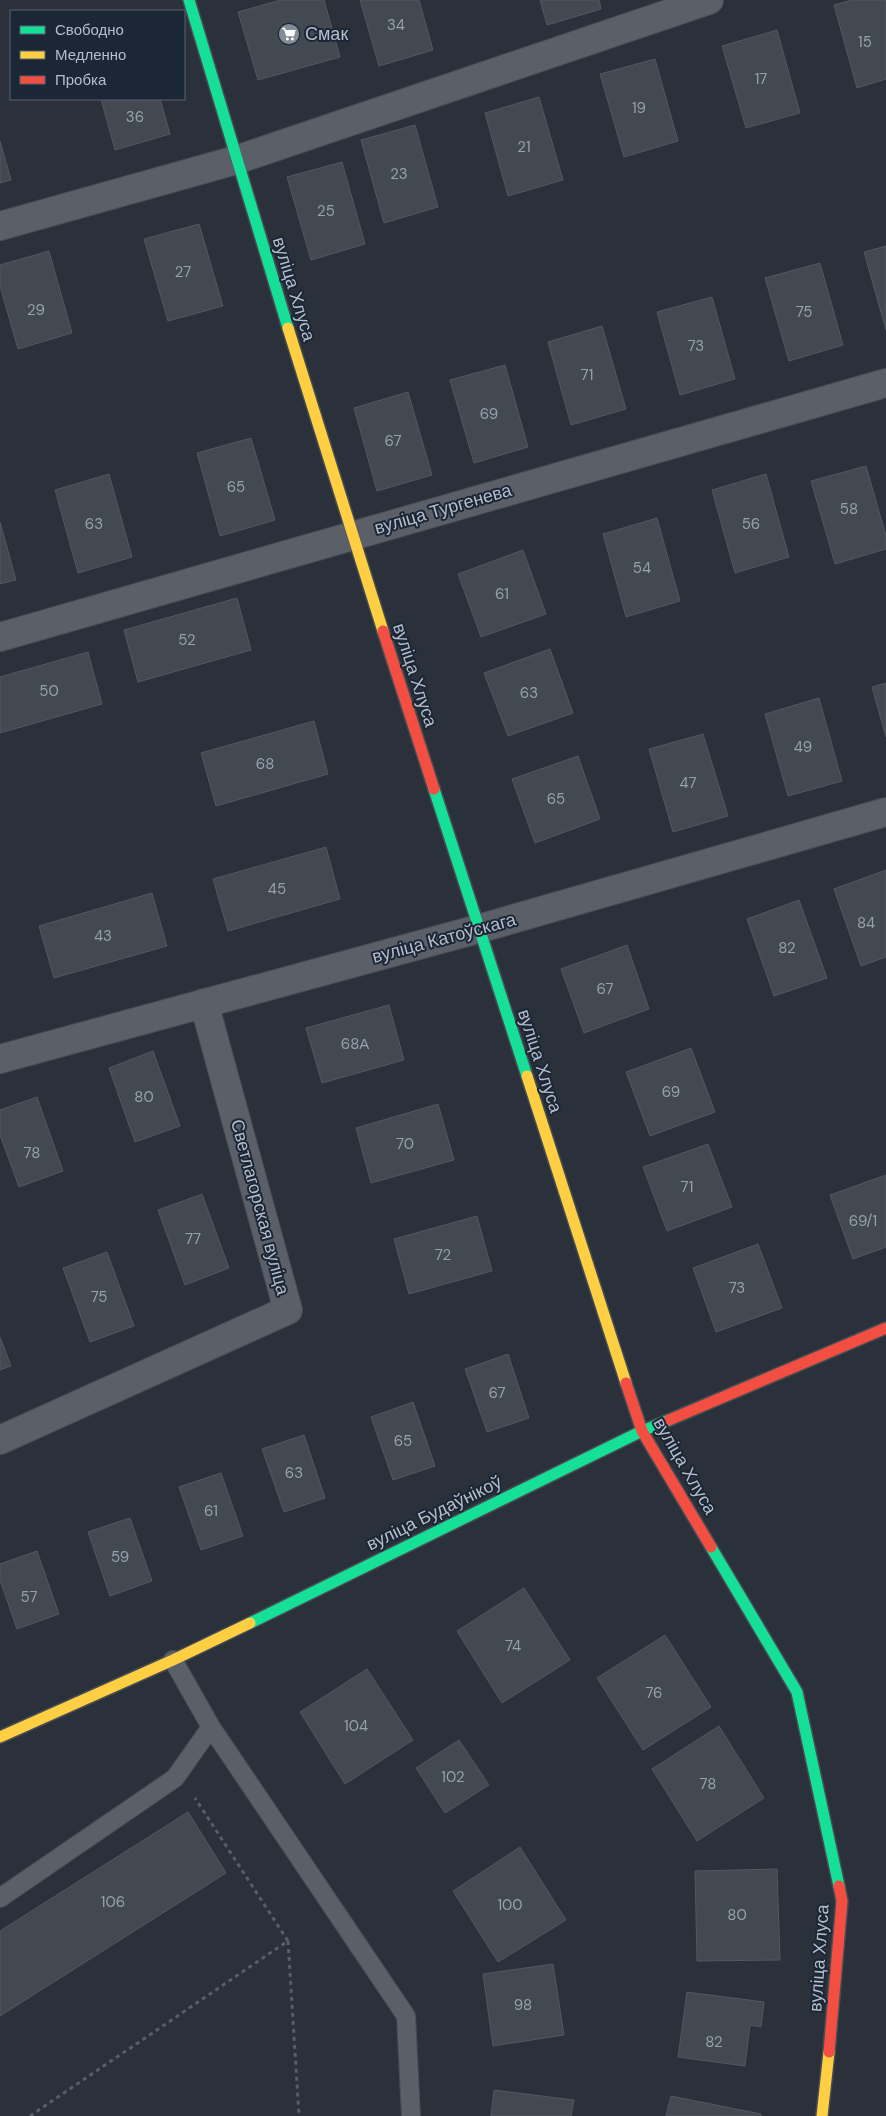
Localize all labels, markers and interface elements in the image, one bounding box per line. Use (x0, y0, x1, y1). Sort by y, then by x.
legend (10, 10, 185, 100)
house number: 34 (387, 15, 405, 35)
text: Свободно (55, 20, 124, 40)
supermarket icon: Смак (277, 22, 301, 46)
place label: Смак (305, 22, 348, 46)
house number: 15 (858, 32, 872, 52)
text: Медленно (55, 45, 126, 65)
house number: 17 (755, 69, 767, 89)
text: Пробка (55, 70, 107, 90)
house number: 19 (632, 98, 646, 118)
house number: 36 (126, 107, 144, 127)
house number: 21 (517, 137, 531, 157)
house number: 23 (390, 164, 408, 184)
house number: 25 (317, 201, 335, 221)
street label: вуліца Хлуса (267, 234, 322, 345)
house number: 27 (175, 262, 191, 282)
house number: 29 (27, 300, 45, 320)
house number: 75 (796, 302, 812, 322)
house number: 73 (688, 336, 704, 356)
house number: 71 (581, 365, 593, 385)
house number: 69 (480, 404, 498, 424)
house number: 67 (384, 431, 402, 451)
house number: 65 (227, 477, 245, 497)
street label: вуліца Тургенева (372, 478, 515, 540)
house number: 58 (840, 499, 858, 519)
house number: 63 (85, 514, 103, 534)
house number: 56 (742, 514, 760, 534)
house number: 54 (633, 558, 651, 578)
house number: 61 (495, 584, 509, 604)
street label: вуліца Хлуса (387, 620, 443, 731)
house number: 52 (178, 630, 196, 650)
house number: 50 (39, 681, 59, 701)
house number: 63 (520, 683, 538, 703)
house number: 49 (794, 737, 812, 757)
house number: 68 (256, 754, 274, 774)
house number: 47 (679, 773, 697, 793)
house number: 65 (547, 789, 565, 809)
house number: 45 (268, 879, 286, 899)
street label: вуліца Катоўскага (369, 907, 520, 969)
house number: 84 (857, 913, 875, 933)
house number: 43 (94, 926, 112, 946)
house number: 82 (778, 938, 796, 958)
house number: 67 (596, 979, 614, 999)
street label: вуліца Хлуса (512, 1006, 568, 1117)
house number: 68А (341, 1034, 369, 1054)
house number: 69 (662, 1082, 680, 1102)
house number: 80 (134, 1087, 154, 1107)
street label: Светлагорская вуліца (225, 1117, 295, 1298)
house number: 70 (396, 1134, 414, 1154)
house number: 78 (24, 1143, 40, 1163)
house number: 71 (681, 1177, 693, 1197)
house number: 69/1 (849, 1211, 877, 1231)
house number: 77 (185, 1229, 201, 1249)
house number: 72 (435, 1245, 451, 1265)
house number: 73 (729, 1278, 745, 1298)
house number: 75 (91, 1287, 107, 1307)
house number: 67 (488, 1383, 506, 1403)
street label: вуліца Хлуса (648, 1413, 723, 1519)
house number: 65 (394, 1431, 412, 1451)
house number: 63 (285, 1463, 303, 1483)
street label: вуліца Будаўнікоў (362, 1470, 506, 1556)
house number: 61 (204, 1501, 218, 1521)
house number: 59 (111, 1547, 129, 1567)
house number: 57 (21, 1587, 37, 1607)
house number: 74 (505, 1636, 521, 1656)
house number: 76 (645, 1683, 663, 1703)
house number: 104 (344, 1716, 368, 1736)
house number: 102 (441, 1767, 465, 1787)
house number: 78 (700, 1774, 716, 1794)
house number: 106 (101, 1892, 125, 1912)
house number: 100 (497, 1895, 523, 1915)
street label: вуліца Хлуса (803, 1902, 835, 2013)
house number: 80 (727, 1905, 747, 1925)
house number: 98 (514, 1995, 532, 2015)
house number: 82 (705, 2032, 723, 2052)

